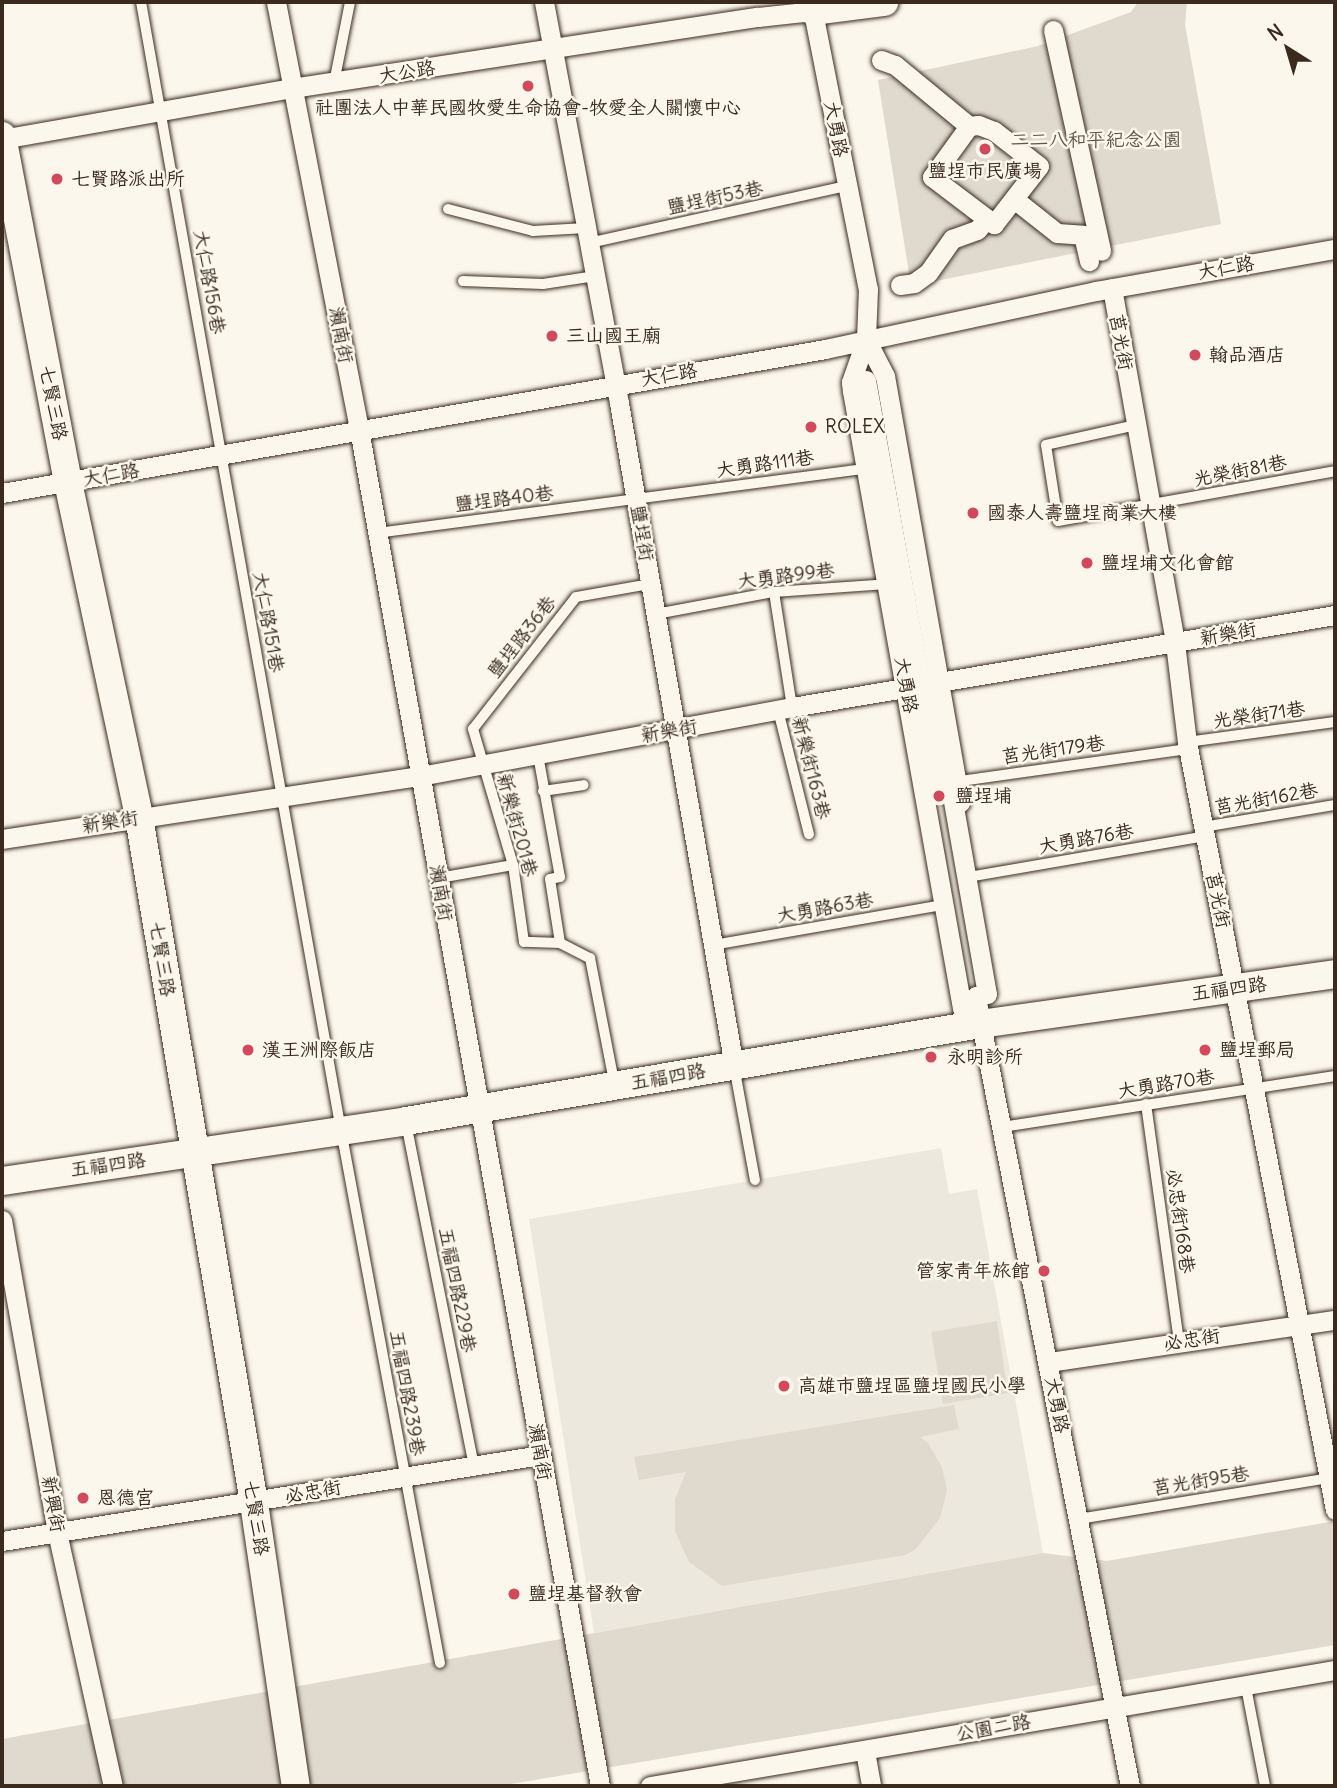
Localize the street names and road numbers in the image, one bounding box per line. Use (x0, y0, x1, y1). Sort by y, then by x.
street label: 大公路 (377, 56, 437, 88)
street label: 大勇路 (819, 99, 853, 159)
street label: 鹽埕街53巷 (665, 177, 765, 219)
street label: 大仁路156巷 (189, 228, 229, 336)
street label: 大仁路 (1196, 252, 1256, 284)
street label: 瀨南街 (324, 305, 358, 365)
street label: 莒光街 (1105, 312, 1137, 372)
street label: 大仁路 (639, 359, 699, 391)
street label: 七賢三路 (35, 364, 71, 442)
street label: 大勇路111巷 (715, 446, 815, 482)
street label: 光榮街81巷 (1191, 451, 1289, 491)
street label: 大仁路 (81, 459, 141, 491)
street label: 鹽埕路40巷 (453, 482, 555, 516)
street label: 鹽埕街 (626, 503, 658, 563)
street label: 大勇路99巷 (736, 559, 836, 593)
street label: 大仁路151巷 (248, 570, 288, 674)
street label: 鹽埕路36巷 (483, 591, 561, 683)
street label: 新樂街 (1198, 618, 1258, 650)
street label: 大勇路 (890, 655, 922, 715)
street label: 光榮街71巷 (1211, 697, 1307, 733)
street label: 新樂街163巷 (787, 714, 835, 822)
street label: 新樂街 (639, 715, 699, 747)
street label: 莒光街179巷 (1000, 731, 1106, 769)
street label: 新樂街201巷 (492, 771, 542, 879)
street label: 莒光街162巷 (1212, 779, 1320, 819)
street label: 新樂街 (80, 806, 140, 838)
street label: 大勇路76巷 (1037, 819, 1135, 859)
street label: 瀨南街 (425, 863, 457, 923)
street label: 莒光街 (1201, 870, 1235, 930)
street label: 大勇路63巷 (775, 888, 875, 928)
street label: 七賢三路 (145, 920, 179, 998)
street label: 五福四路 (1190, 972, 1268, 1006)
street label: 五福四路 (629, 1059, 707, 1095)
street label: 大勇路70巷 (1116, 1065, 1216, 1103)
street label: 五福四路 (69, 1148, 147, 1182)
street label: 必忠街168巷 (1161, 1167, 1199, 1275)
street label: 五福四路229巷 (434, 1226, 480, 1354)
street label: 必忠街 (1162, 1324, 1222, 1356)
street label: 五福四路239巷 (385, 1328, 429, 1458)
street label: 大勇路 (1040, 1375, 1074, 1435)
street label: 瀨南街 (524, 1422, 556, 1482)
street label: 莒光街95巷 (1151, 1462, 1251, 1500)
street label: 新興街 (37, 1474, 69, 1534)
street label: 必忠街 (283, 1476, 343, 1508)
street label: 七賢三路 (239, 1479, 273, 1557)
street label: 公園二路 (954, 1710, 1032, 1746)

